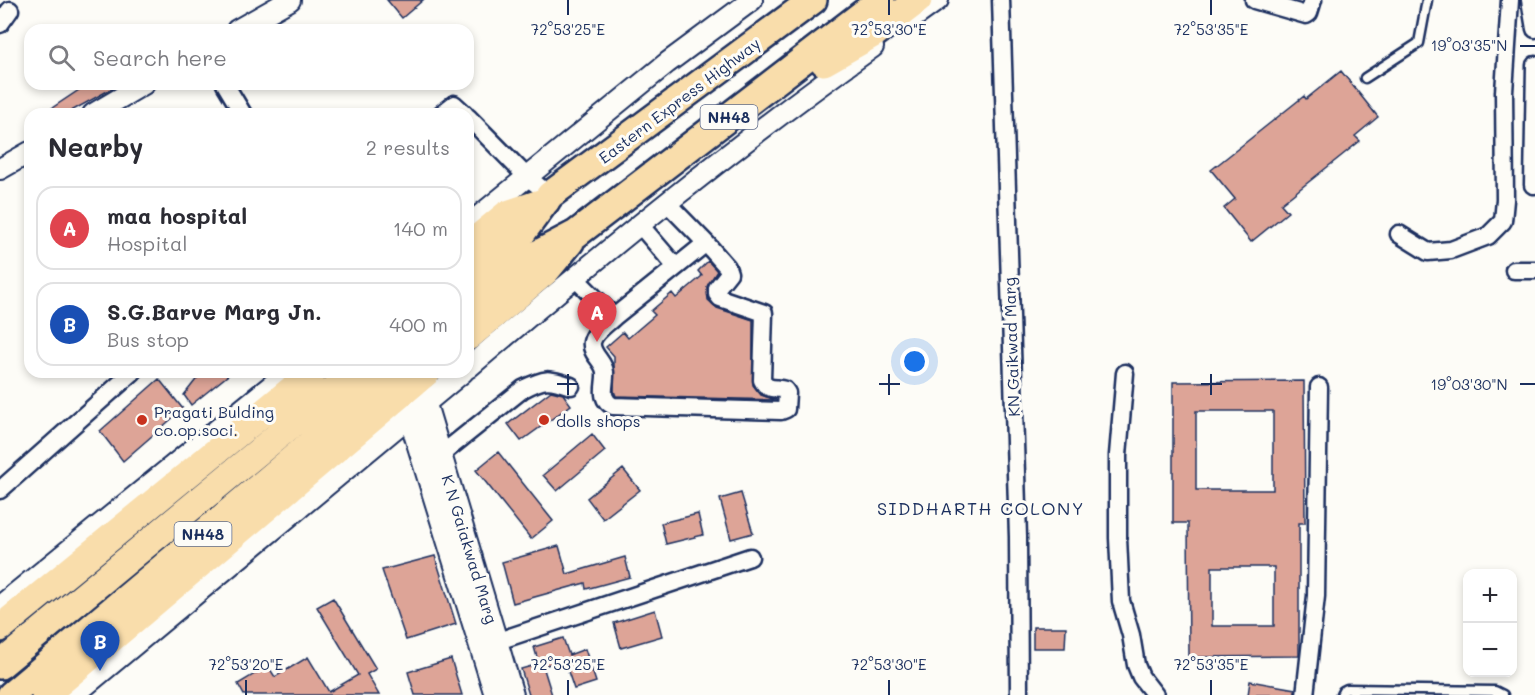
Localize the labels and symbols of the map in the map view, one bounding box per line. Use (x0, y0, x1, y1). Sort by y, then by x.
text: 72°53'25"E (531, 19, 606, 39)
text: 72°53'30"E (851, 19, 927, 39)
text: 72°53'35"E (1174, 19, 1249, 39)
street label: Eastern Express Highway (594, 32, 764, 168)
text: 19°03'35"N (1431, 35, 1507, 55)
road number: NH48 (700, 105, 758, 129)
street label: KN Gaikwad Marg (998, 277, 1024, 417)
pin: A (578, 292, 616, 342)
your location (900, 347, 929, 376)
text: 19°03'30"N (1430, 374, 1508, 394)
place label: Pragati Bulding co.op.soci. (154, 401, 274, 440)
place label: dolls shops (556, 410, 641, 431)
marker: Pragati Bulding co.op.soci. (135, 413, 149, 427)
marker: dolls shops (537, 413, 551, 427)
street label: K N Gaiakwad Marg (437, 472, 503, 626)
district label: SIDDHARTH COLONY (877, 496, 1085, 520)
road number: NH48 (174, 522, 232, 546)
pin: B (80, 622, 120, 671)
text: 72°53'20"E (209, 654, 284, 674)
text: 72°53'25"E (531, 654, 606, 674)
text: 72°53'30"E (851, 654, 927, 674)
text: 72°53'35"E (1174, 654, 1249, 674)

